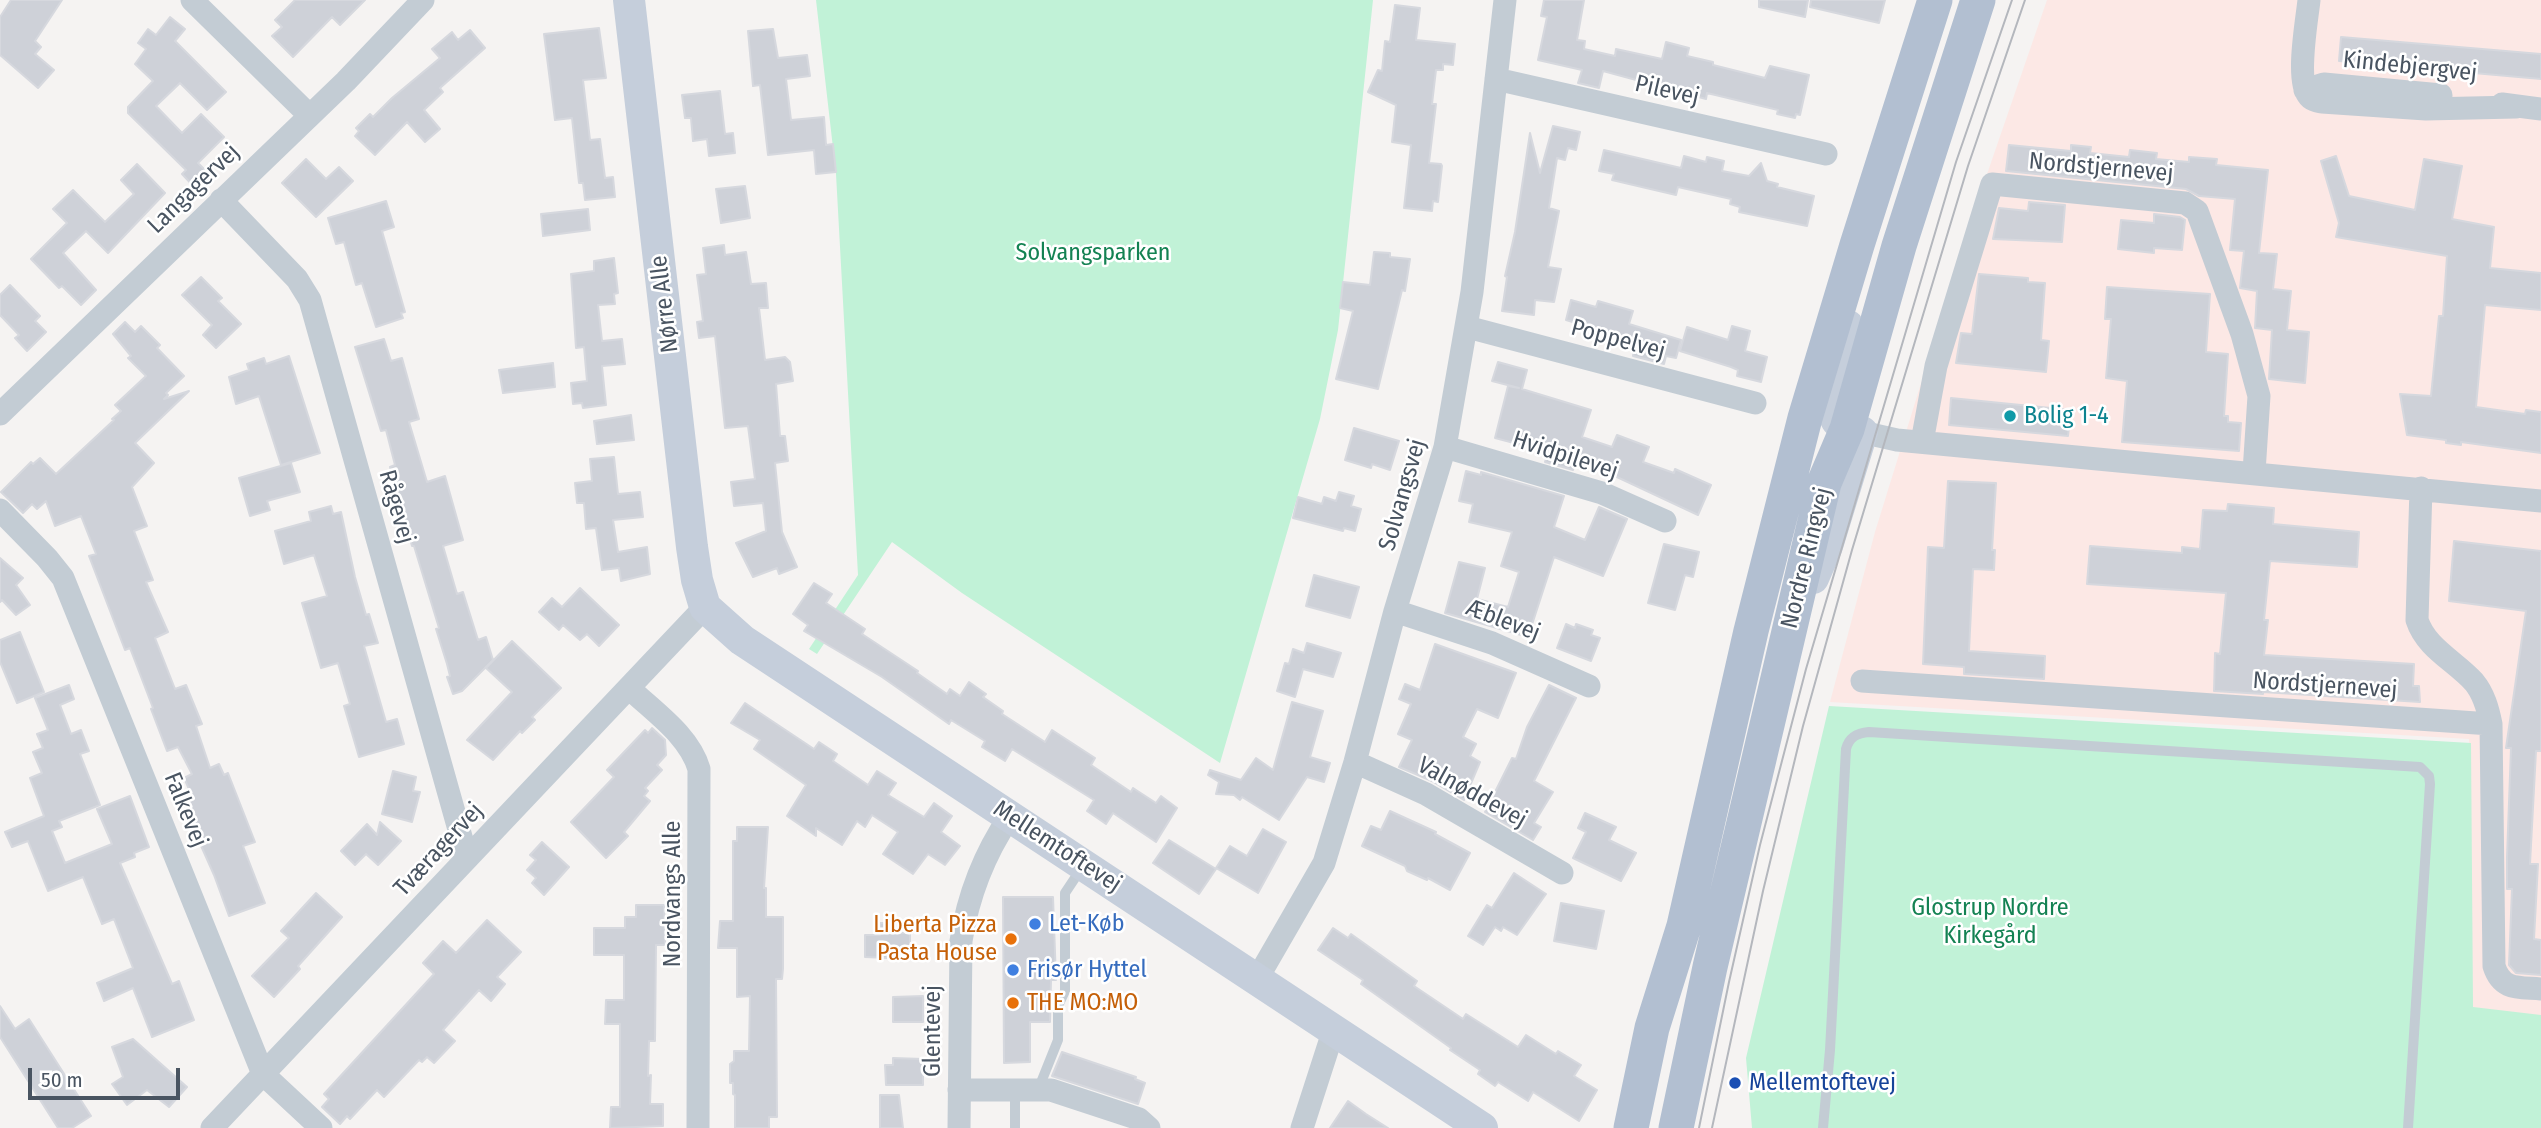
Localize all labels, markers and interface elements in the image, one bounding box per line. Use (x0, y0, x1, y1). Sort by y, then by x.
street label: Kindebjergvej (2342, 46, 2478, 88)
street label: Pilevej (1632, 70, 1702, 112)
street label: Langagervej (142, 138, 246, 240)
street label: Nordstjernevej (2028, 147, 2174, 189)
park label: Solvangsparken (1016, 239, 1170, 267)
street label: Nørre Alle (645, 254, 685, 354)
street label: Poppelvej (1568, 314, 1668, 366)
place label: Bolig 1-4 (2024, 402, 2109, 430)
marker: Bolig 1-4 (2002, 408, 2018, 424)
street label: Hvidpilevej (1509, 425, 1621, 487)
street label: Solvangsvej (1373, 436, 1433, 554)
street label: Rågevej (372, 467, 420, 547)
street label: Nordre Ringvej (1776, 484, 1838, 632)
street label: Æblevej (1462, 594, 1544, 648)
street label: Nordstjernevej (2252, 667, 2398, 705)
street label: Valnøddevej (1412, 751, 1532, 835)
street label: Falkevej (157, 768, 213, 852)
street label: Mellemtoftevej (988, 795, 1126, 899)
street label: Tværagervej (388, 797, 490, 903)
street label: Nordvangs Alle (659, 821, 687, 967)
park label: Glostrup Nordre Kirkegård (1911, 894, 2069, 950)
place label: Let-Køb (1049, 910, 1124, 938)
place label: Liberta Pizza Pasta House (873, 911, 997, 967)
marker: Let-Køb (1027, 916, 1043, 932)
marker: Liberta Pizza Pasta House (1003, 931, 1019, 947)
place label: Frisør Hyttel (1027, 956, 1147, 984)
marker: Frisør Hyttel (1005, 962, 1021, 978)
street label: Glentevej (919, 985, 947, 1077)
place label: THE MO:MO (1027, 989, 1138, 1017)
marker: THE MO:MO (1005, 995, 1021, 1011)
scale bar (32, 1054, 184, 1098)
text: 50 m (41, 1067, 83, 1093)
place label: Mellemtoftevej (1749, 1069, 1896, 1097)
marker: Mellemtoftevej (1727, 1075, 1743, 1091)

